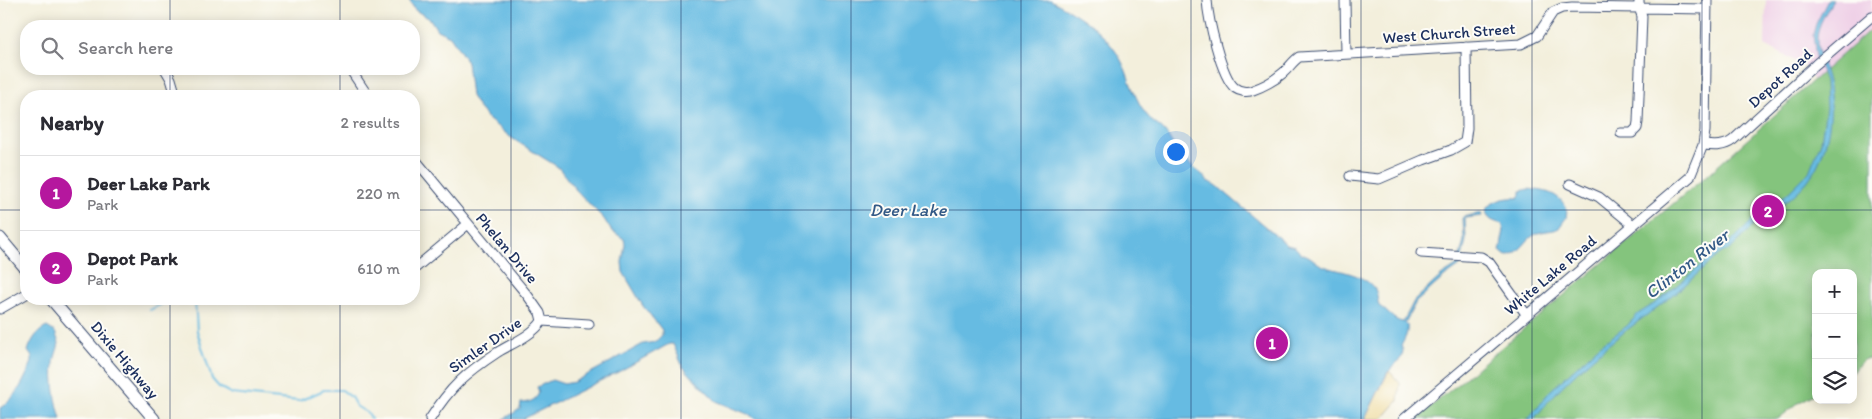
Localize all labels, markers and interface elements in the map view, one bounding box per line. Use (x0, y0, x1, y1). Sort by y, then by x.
street label: West Church Street (1382, 19, 1516, 47)
search box (20, 20, 420, 75)
icon: search (38, 34, 66, 62)
text: Search here (78, 36, 173, 59)
street label: Depot Road (1744, 44, 1816, 112)
text: Nearby (40, 110, 104, 135)
text: 2 results (340, 113, 400, 132)
your location (1163, 139, 1189, 165)
text: Deer Lake Park (87, 172, 210, 195)
text: 1 (52, 184, 60, 203)
text: 220 m (356, 184, 400, 203)
pin: 2 (1752, 192, 1784, 230)
text: Park (87, 195, 118, 214)
water label: Deer Lake (870, 199, 948, 221)
street label: Phelan Drive (472, 209, 542, 287)
water label: Clinton River (1641, 223, 1735, 304)
street label: White Lake Road (1500, 231, 1600, 319)
text: Depot Park (87, 247, 178, 270)
text: 2 (52, 259, 60, 278)
text: 610 m (357, 259, 400, 278)
map controls (1812, 269, 1857, 404)
button: + (1812, 269, 1857, 314)
text: Park (87, 270, 118, 289)
street label: Simler Drive (445, 313, 525, 377)
button: − (1812, 314, 1857, 359)
street label: Dixie Highway (87, 317, 163, 403)
pin: 1 (1256, 324, 1288, 362)
button: layers (1812, 359, 1857, 404)

